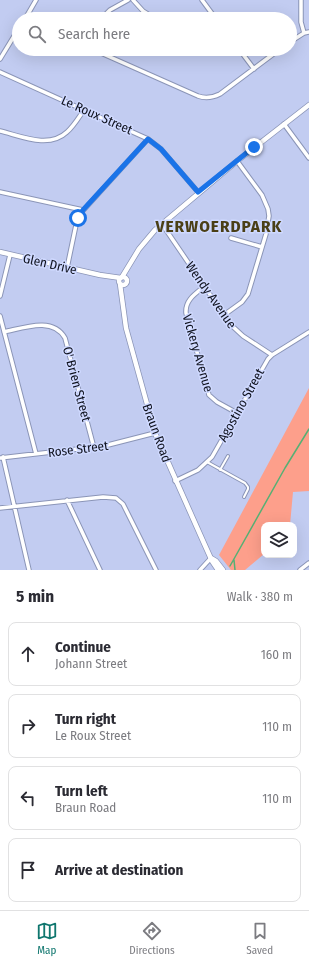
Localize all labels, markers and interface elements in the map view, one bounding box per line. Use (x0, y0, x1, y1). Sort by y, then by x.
search box (12, 12, 297, 56)
icon: search (26, 23, 48, 45)
text: Search here (58, 25, 130, 43)
street label: Le Roux Street (59, 93, 136, 138)
route end (245, 138, 263, 156)
route start (69, 209, 87, 227)
district label: VERWOERDPARK (155, 216, 283, 237)
street label: Glen Drive (22, 251, 78, 277)
street label: Wendy Avenue (183, 259, 239, 331)
street label: Vickery Avenue (180, 312, 216, 394)
street label: O' Brien Street (60, 345, 94, 424)
street label: Agostino Street (215, 365, 268, 444)
street label: Braun Road (139, 402, 175, 464)
street label: Rose Street (47, 438, 110, 460)
map controls (261, 522, 297, 558)
button: layers (261, 522, 297, 558)
text: 5 min (16, 586, 54, 607)
text: Walk · 380 m (227, 589, 293, 604)
text: Continue (55, 638, 111, 656)
icon: ahead (17, 643, 39, 665)
text: 160 m (261, 647, 292, 662)
text: Johann Street (55, 656, 127, 671)
text: Turn right (55, 710, 116, 728)
icon: right (17, 715, 39, 737)
text: 110 m (262, 719, 292, 734)
text: Le Roux Street (55, 728, 131, 743)
text: Turn left (55, 782, 108, 800)
icon: left (17, 787, 39, 809)
text: 110 m (262, 791, 292, 806)
text: Braun Road (55, 800, 116, 815)
icon: arrive (17, 859, 39, 881)
text: Arrive at destination (55, 861, 183, 879)
tab: Map (36, 920, 58, 957)
tab: Directions (129, 920, 175, 957)
tab: Saved (246, 920, 273, 957)

